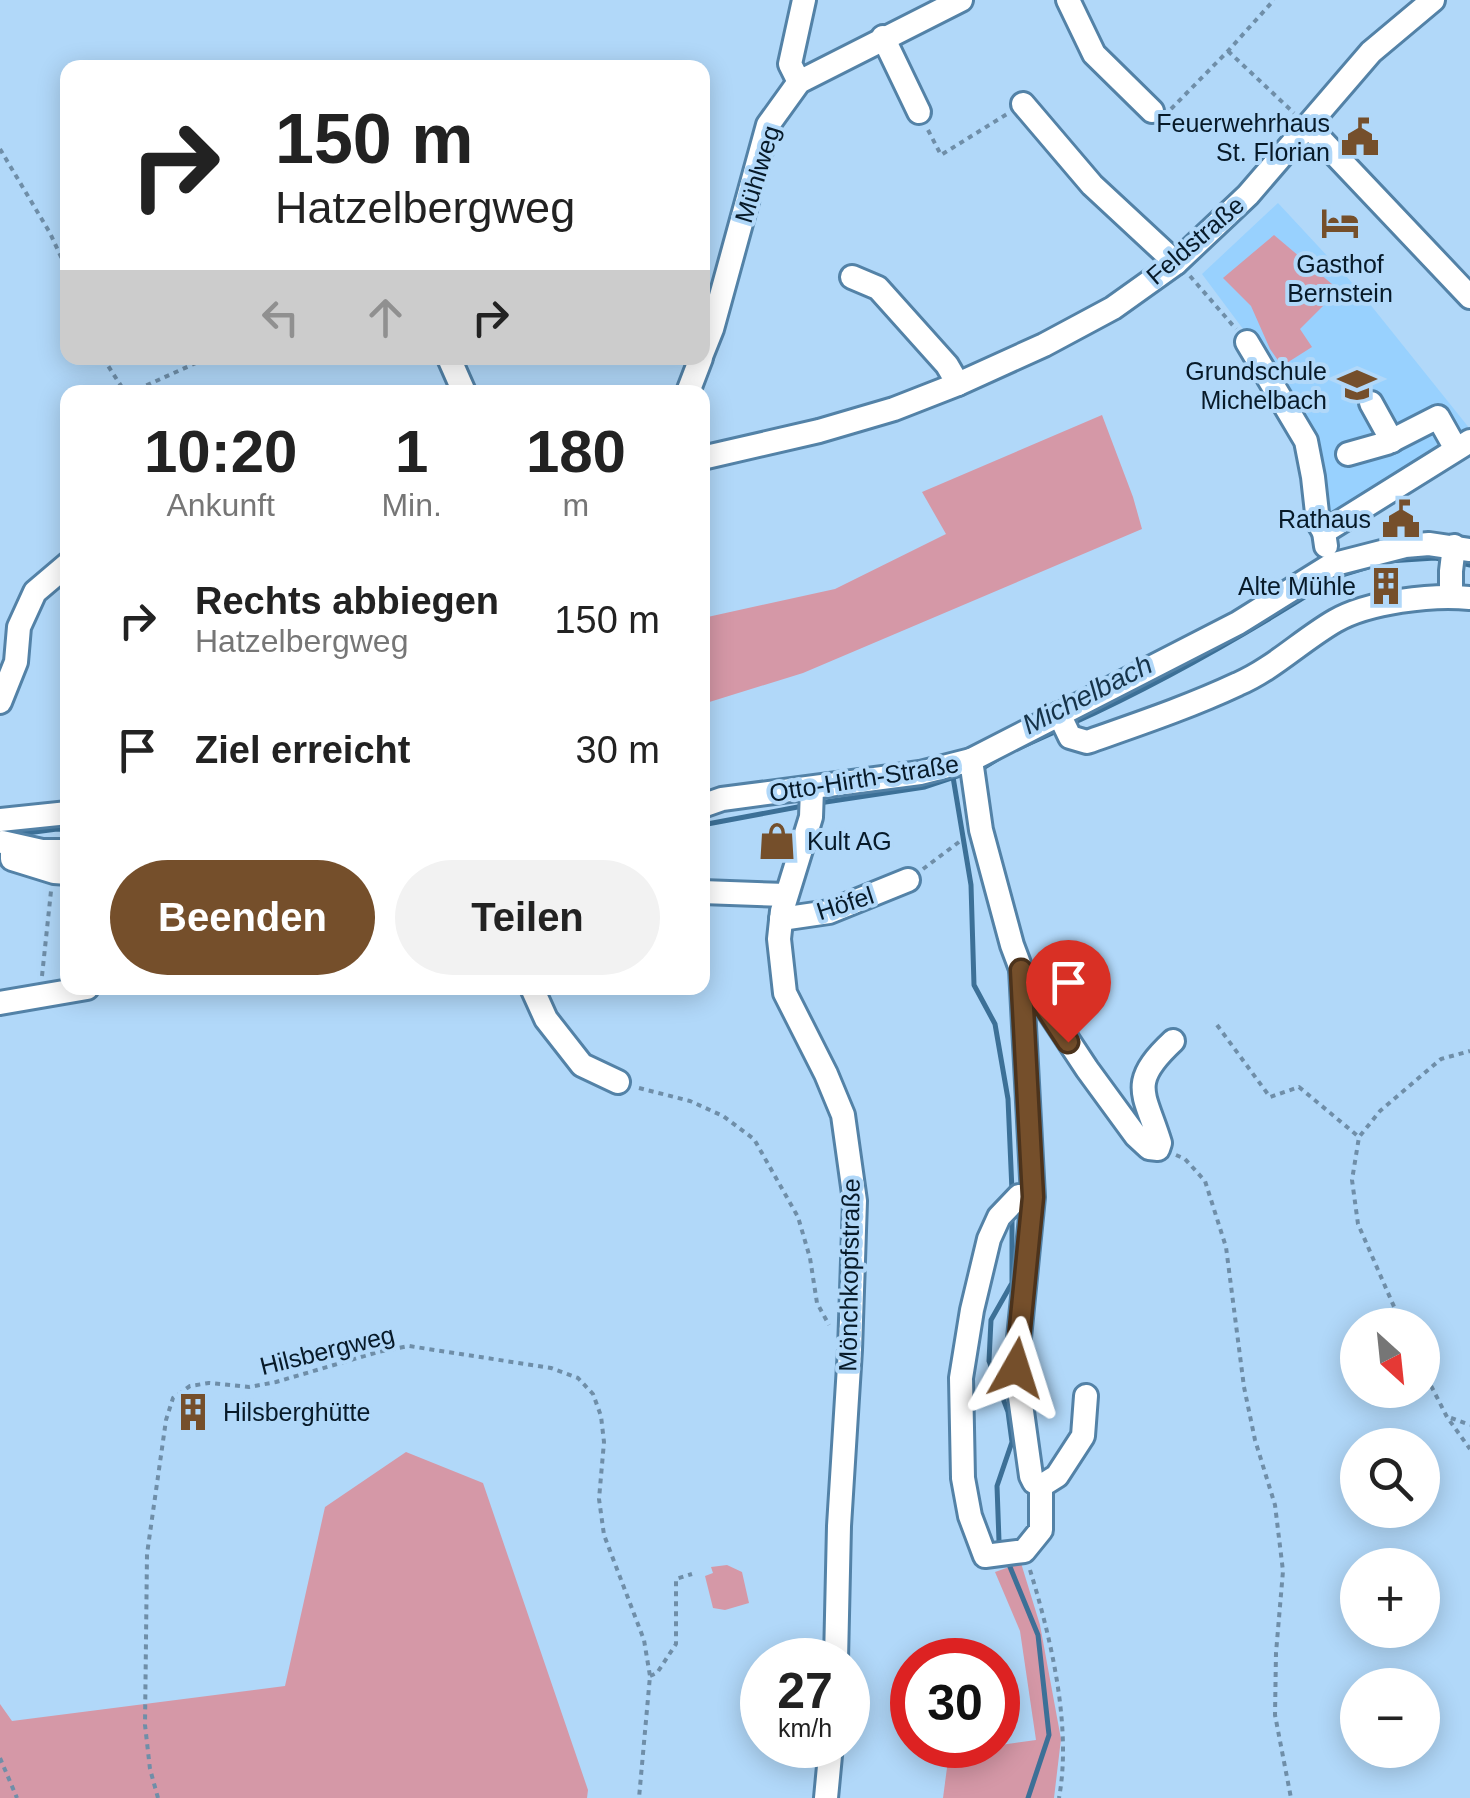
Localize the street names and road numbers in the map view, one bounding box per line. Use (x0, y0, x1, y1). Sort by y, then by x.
street label: Mühlweg (729, 122, 785, 226)
street label: Feldstraße (1141, 190, 1249, 290)
street label: Otto-Hirth-Straße (767, 749, 961, 807)
street label: Höfel (813, 881, 877, 925)
street label: Mönchkopfstraße (833, 1178, 865, 1372)
street label: Hilsbergweg (257, 1320, 397, 1380)

